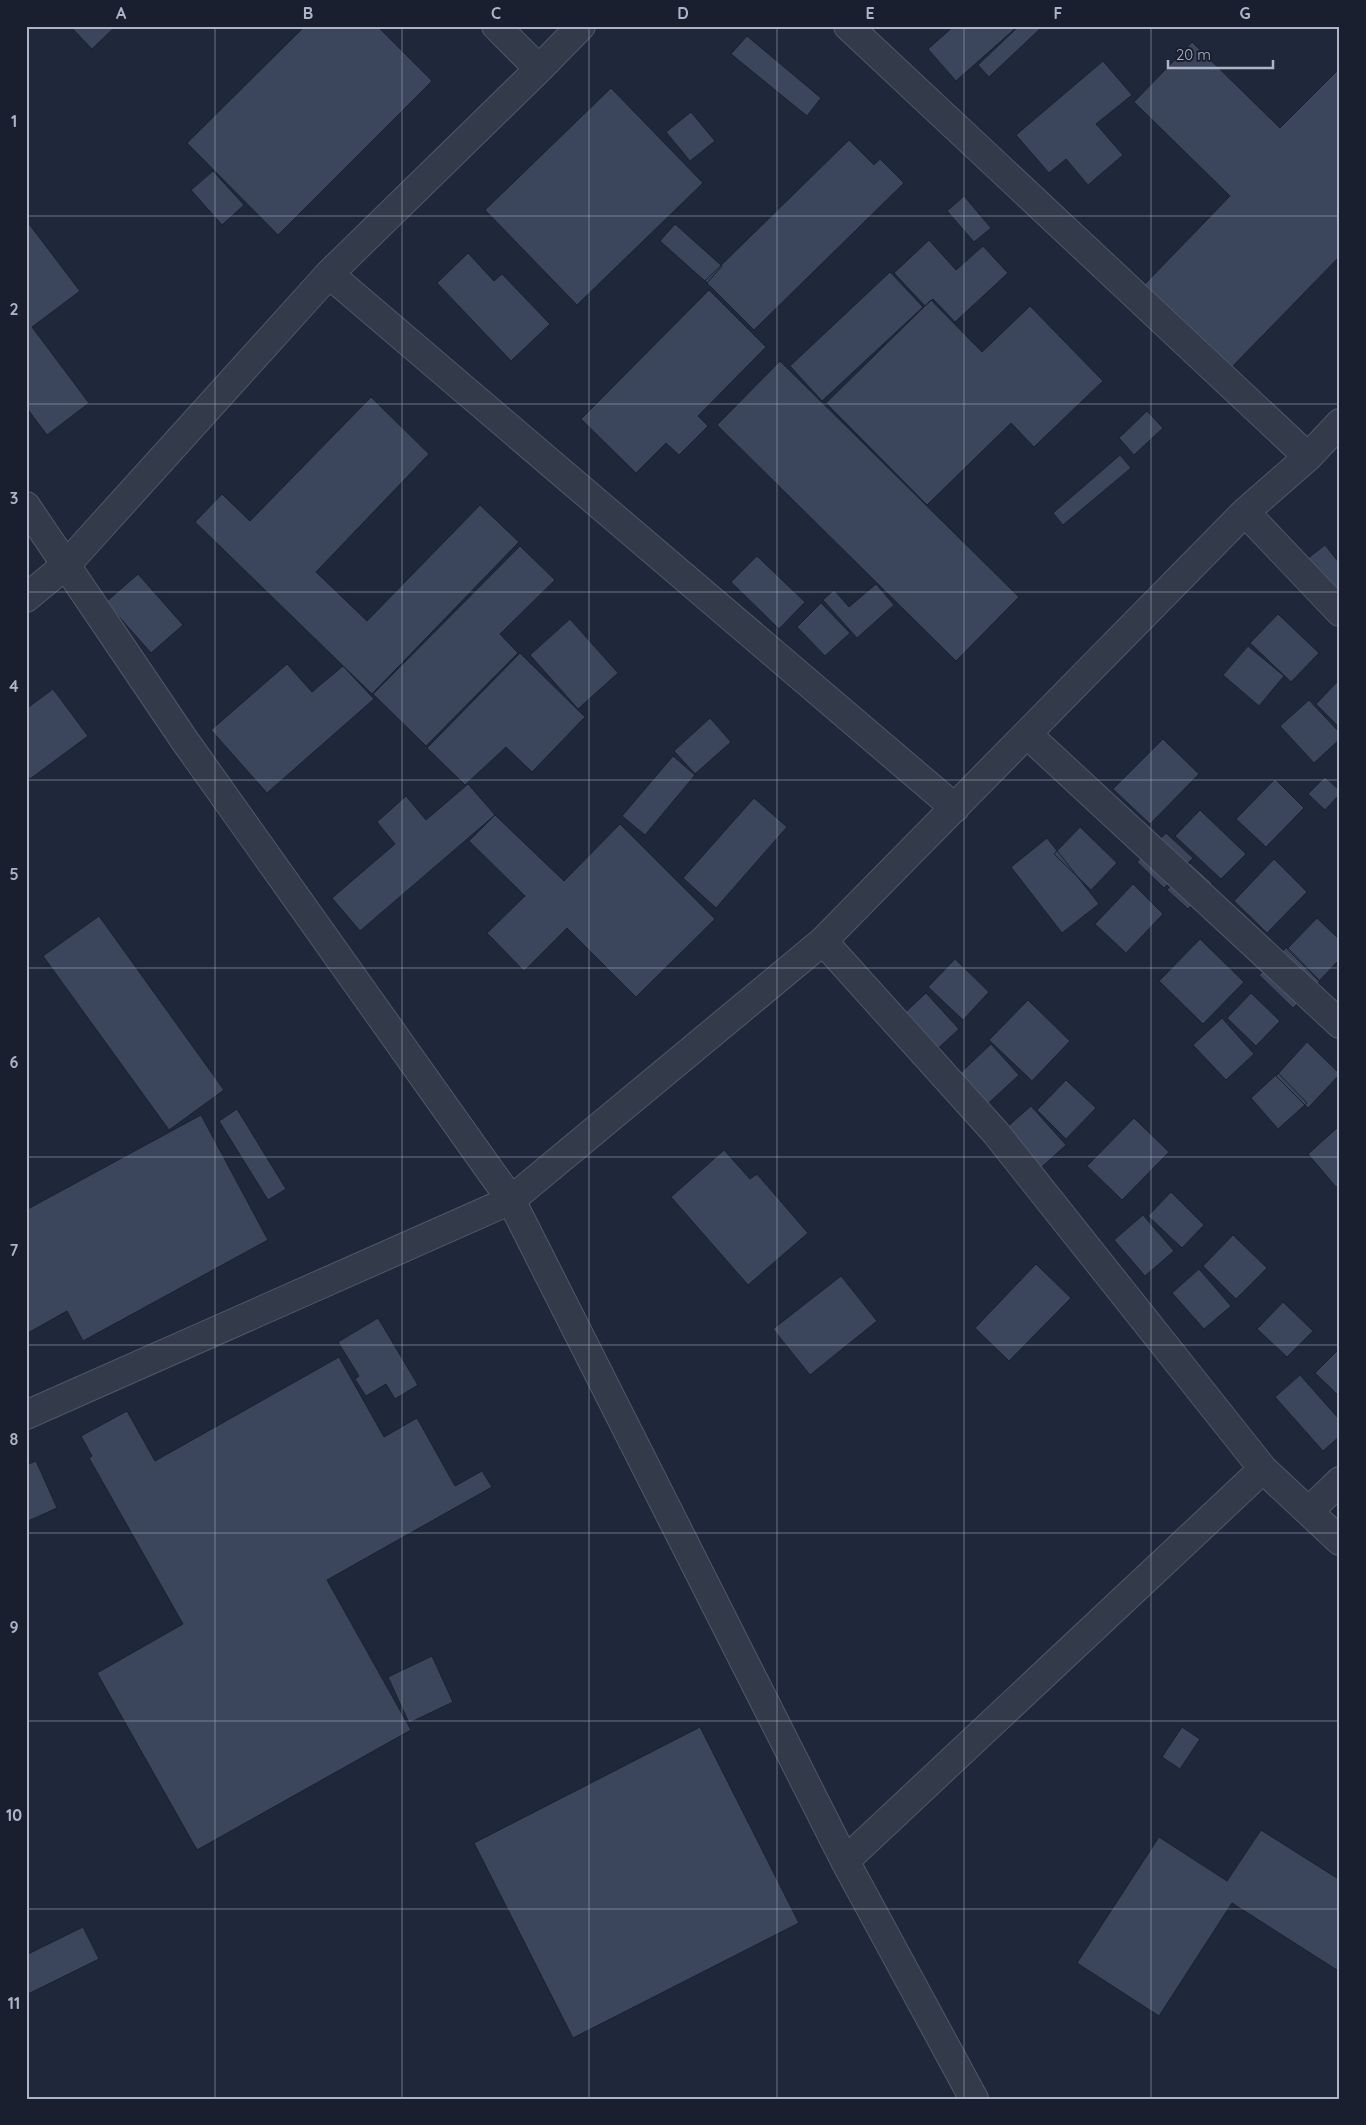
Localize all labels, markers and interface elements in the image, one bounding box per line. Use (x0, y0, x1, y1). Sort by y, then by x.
text: A (116, 3, 127, 23)
text: B (303, 3, 313, 23)
text: C (491, 3, 501, 23)
text: D (677, 3, 689, 23)
text: E (865, 3, 875, 23)
text: F (1054, 3, 1063, 23)
text: G (1239, 3, 1251, 23)
scale bar (1168, 38, 1274, 70)
text: 20 m (1176, 45, 1211, 64)
text: 1 (11, 111, 17, 131)
text: 2 (9, 299, 19, 319)
text: 3 (10, 488, 18, 508)
text: 4 (9, 676, 19, 696)
text: 5 (9, 864, 19, 884)
text: 6 (10, 1052, 19, 1072)
text: 7 (10, 1240, 19, 1260)
text: 8 (10, 1429, 19, 1449)
text: 9 (9, 1617, 19, 1637)
text: 10 (6, 1805, 22, 1825)
text: 11 (8, 1993, 20, 2013)

